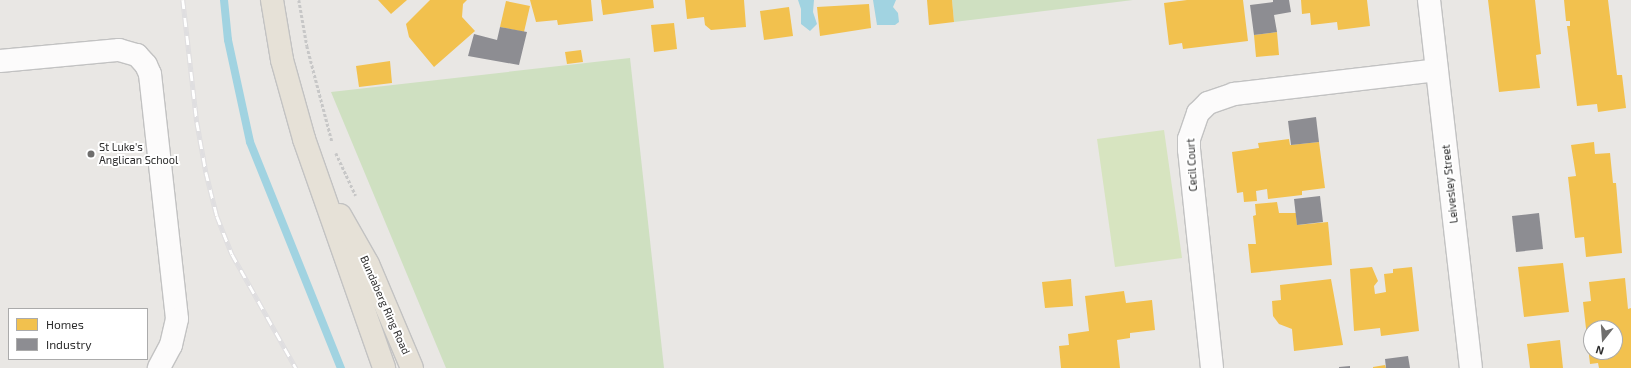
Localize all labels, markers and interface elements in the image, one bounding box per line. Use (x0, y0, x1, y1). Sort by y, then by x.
street label: Cecil Court (1184, 138, 1200, 192)
place label: St Luke's Anglican School (99, 141, 178, 167)
street label: Leivesley Street (1439, 144, 1461, 224)
marker: St Luke's Anglican School (86, 149, 96, 159)
street label: Bundaberg Ring Road (357, 254, 413, 356)
legend (8, 308, 148, 360)
text: Homes (46, 317, 84, 331)
north arrow (1583, 320, 1623, 360)
text: Industry (46, 337, 92, 351)
text: N (1594, 344, 1605, 358)

